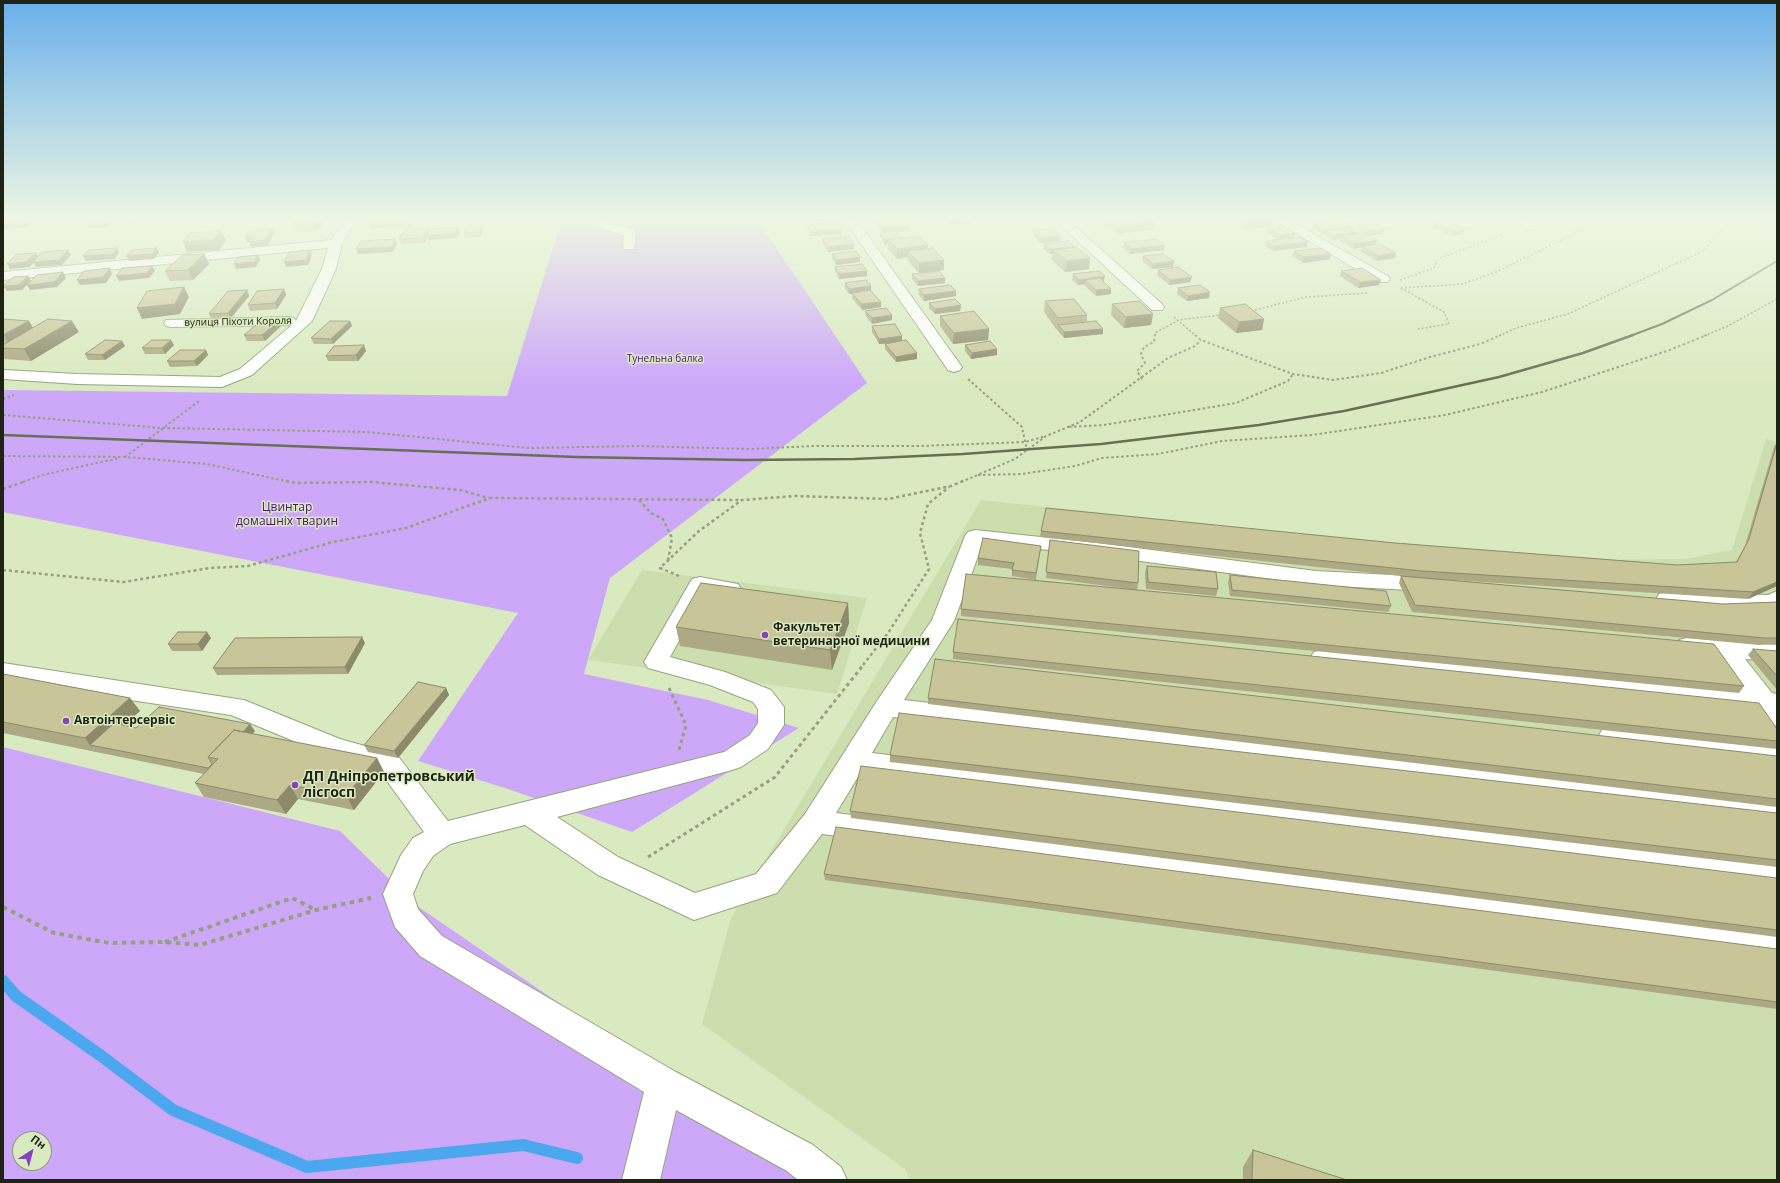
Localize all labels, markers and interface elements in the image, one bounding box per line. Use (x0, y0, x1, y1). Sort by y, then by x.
street label: вулиця Піхоти Короля (184, 315, 292, 329)
park label: Тунельна балка (627, 353, 703, 365)
park label: Цвинтар домашніх тварин (236, 501, 338, 529)
place label: Факультет ветеринарної медицини (773, 621, 930, 649)
marker: Факультет ветеринарної медицини (760, 630, 770, 640)
place label: Автоінтерсервіс (74, 714, 175, 728)
marker: Автоінтерсервіс (61, 716, 71, 726)
place label: ДП Дніпропетровський лісгосп (303, 769, 475, 802)
marker: ДП Дніпропетровський лісгосп (290, 780, 300, 790)
north arrow (12, 1131, 52, 1171)
text: Пн (28, 1131, 49, 1152)

